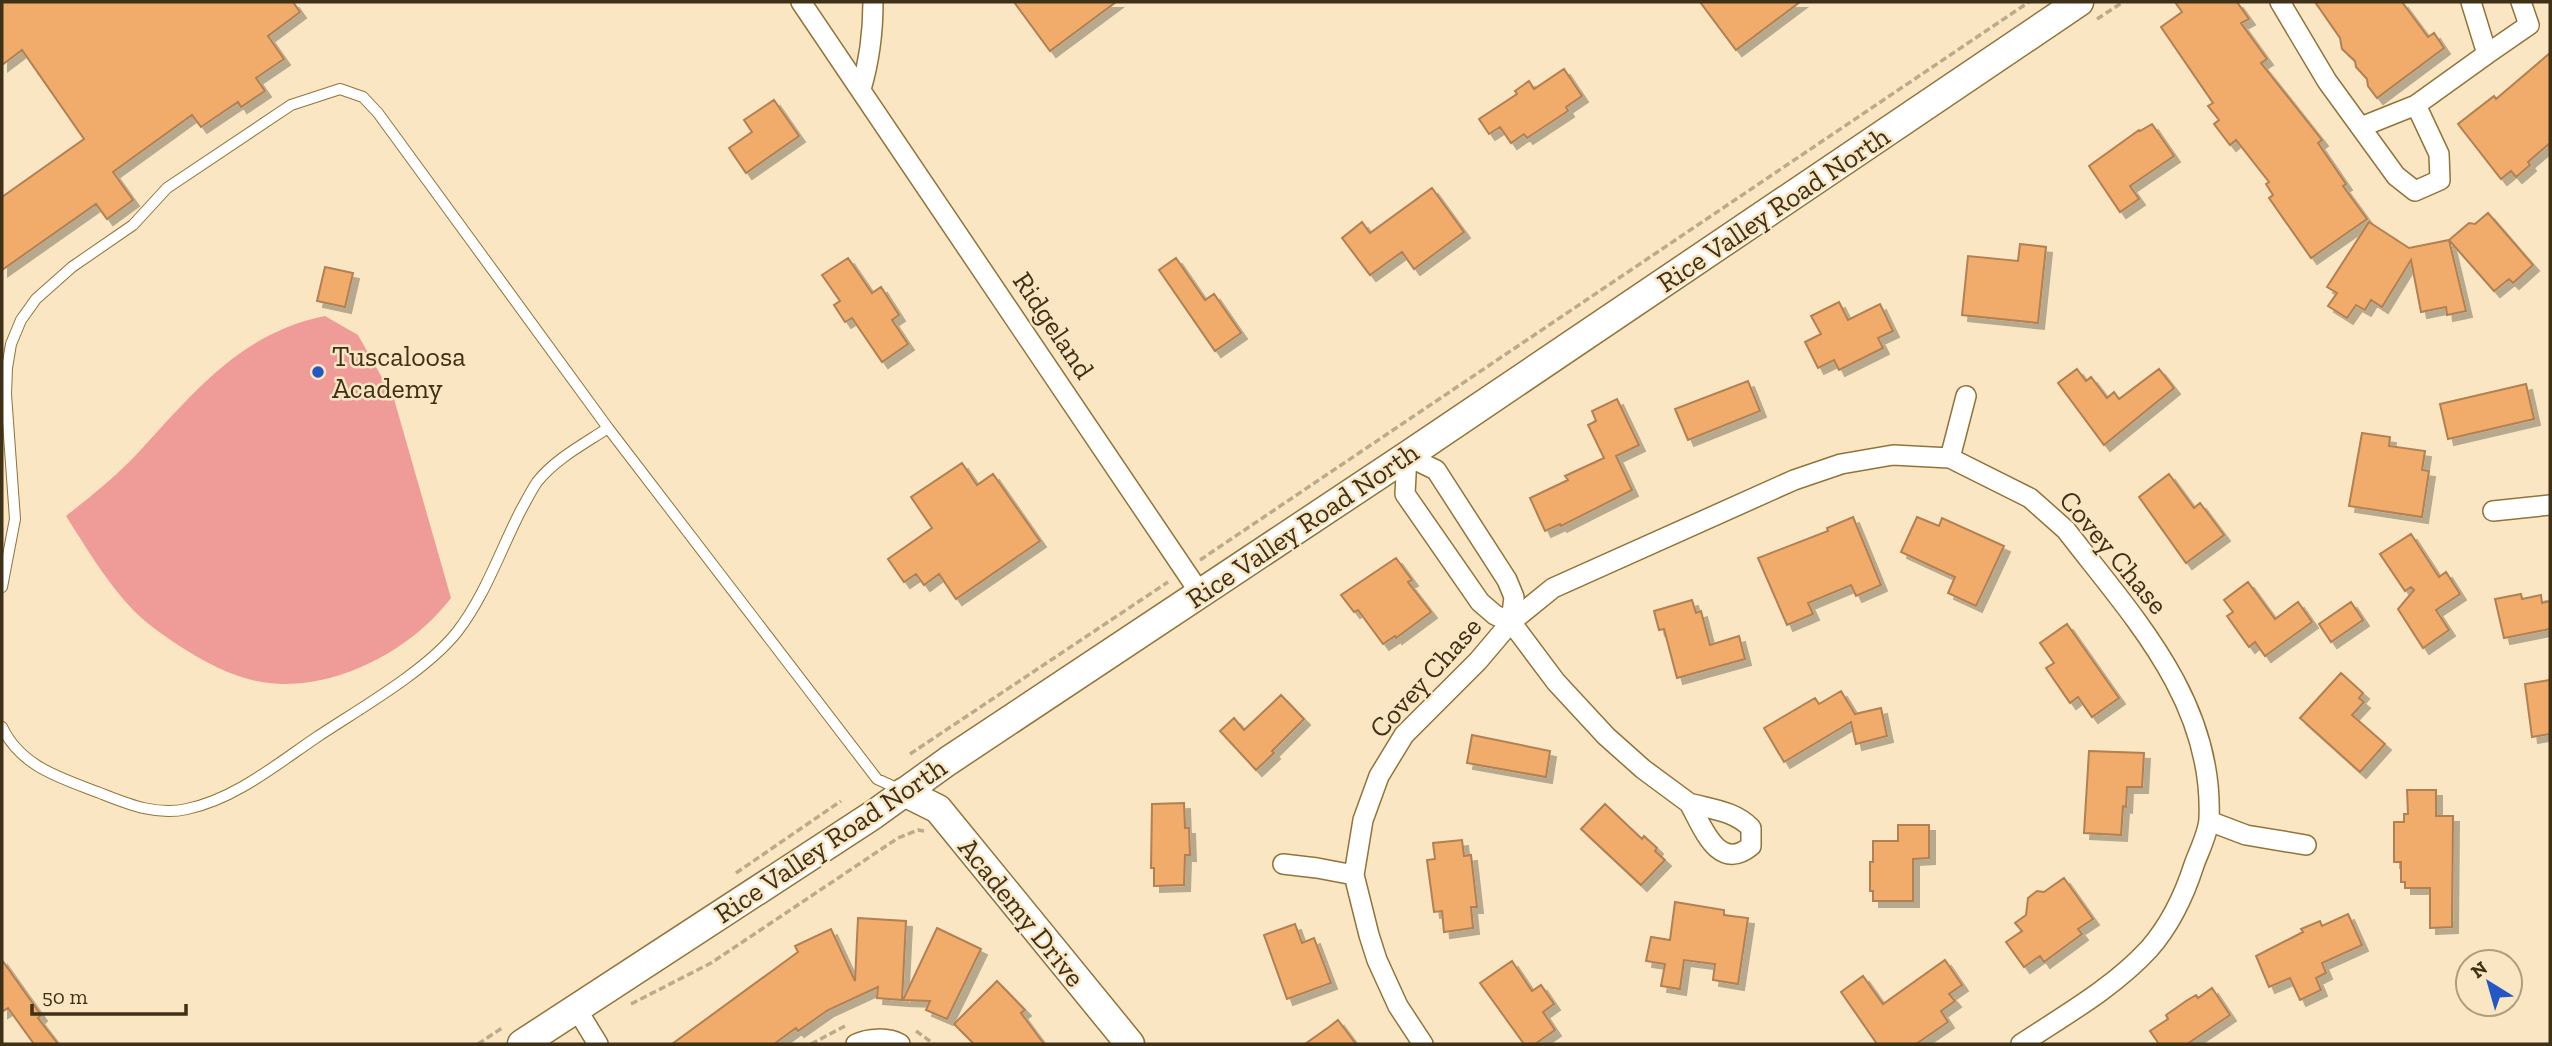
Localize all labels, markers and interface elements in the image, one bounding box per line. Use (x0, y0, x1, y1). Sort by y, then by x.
street label: Rice Valley Road North (1651, 119, 1896, 299)
street label: Ridgeland (1006, 266, 1101, 385)
place label: Tuscaloosa Academy (332, 340, 466, 405)
marker: Tuscaloosa Academy (310, 364, 326, 380)
street label: Rice Valley Road North (1180, 435, 1425, 615)
street label: Covey Chase (2052, 484, 2175, 621)
street label: Covey Chase (1363, 610, 1488, 745)
street label: Rice Valley Road North (708, 750, 953, 930)
street label: Academy Drive (951, 831, 1092, 993)
north arrow (2454, 948, 2524, 1018)
text: N (2466, 956, 2492, 983)
scale bar (32, 972, 186, 1016)
text: 50 m (42, 984, 88, 1009)

